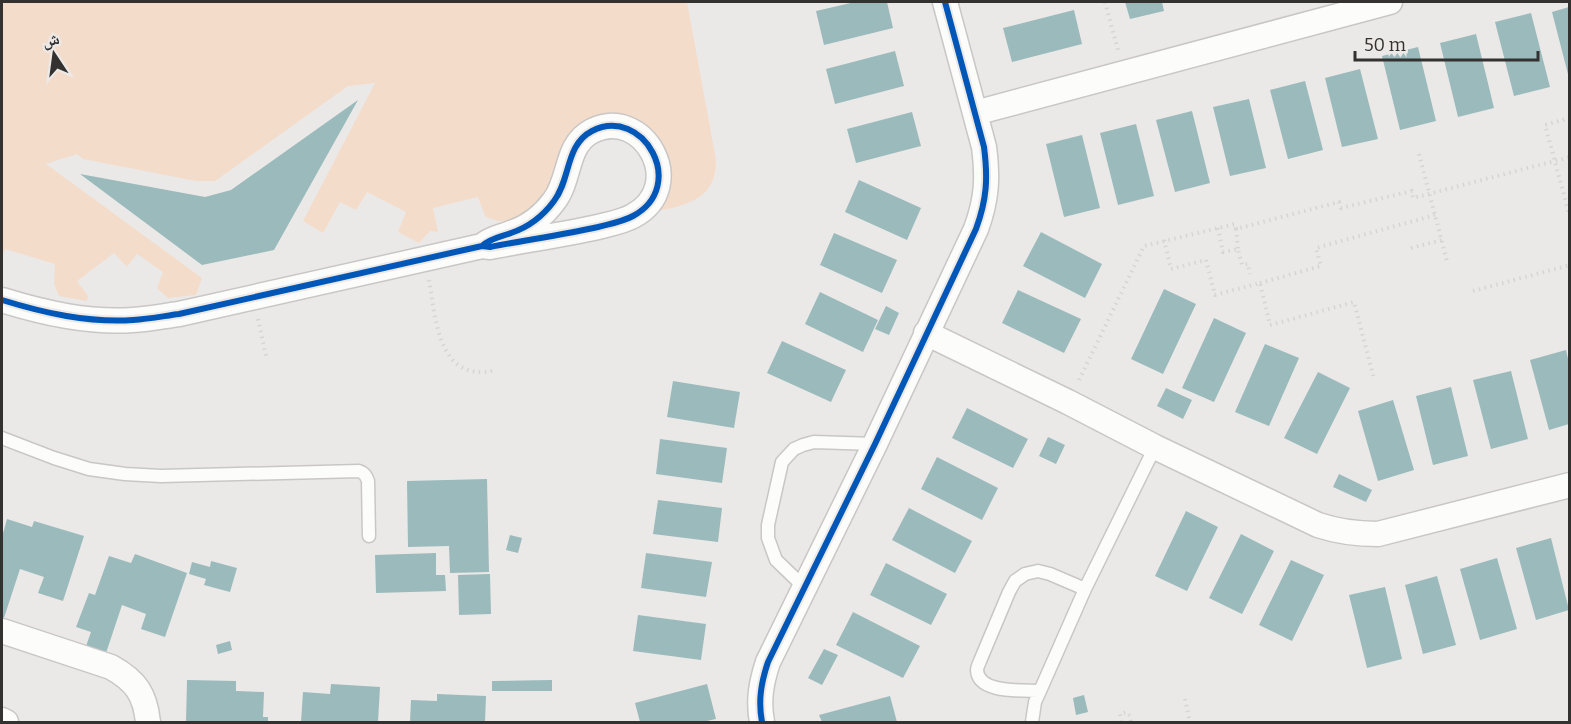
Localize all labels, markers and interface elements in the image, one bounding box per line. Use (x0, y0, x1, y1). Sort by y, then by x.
north arrow (24, 24, 84, 84)
scale bar (1355, 24, 1538, 62)
text: ش (40, 29, 61, 51)
text: 50 m (1364, 34, 1406, 56)

